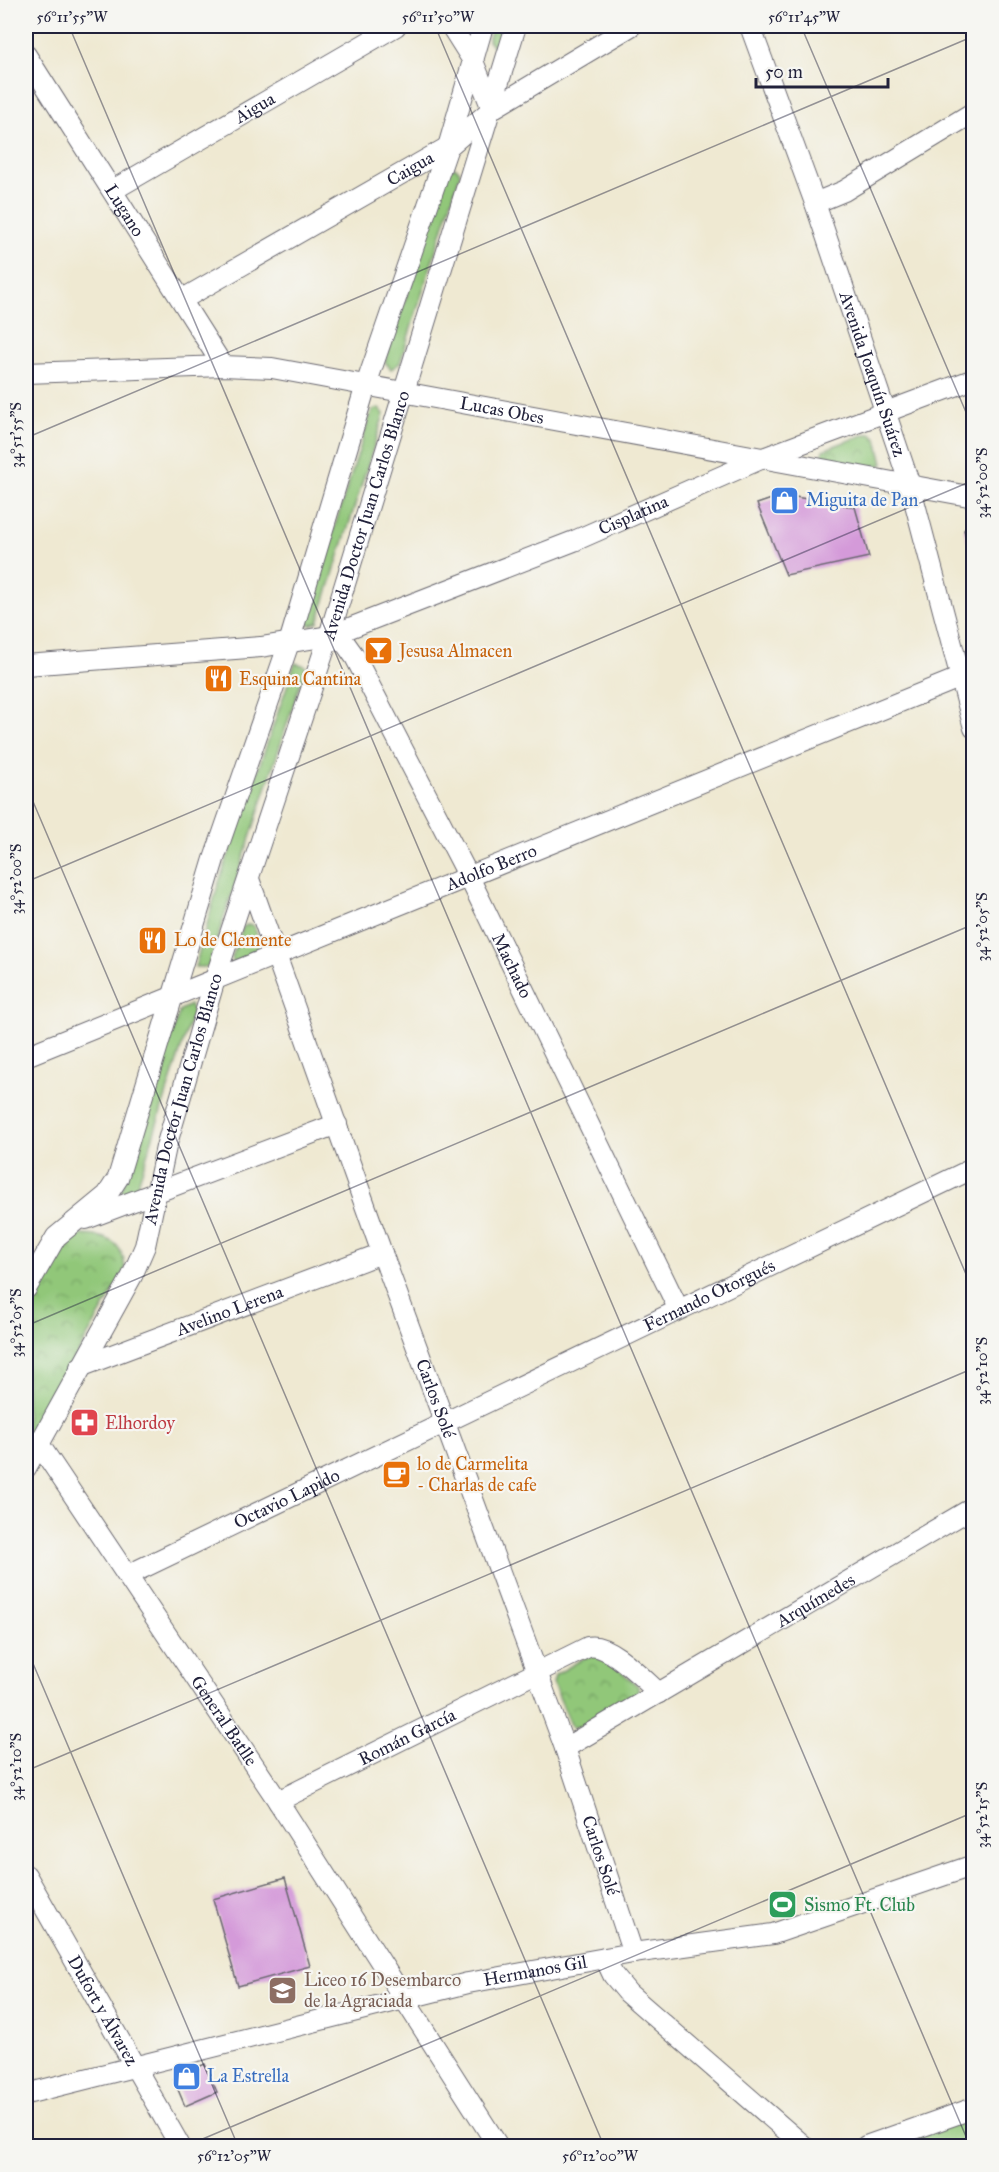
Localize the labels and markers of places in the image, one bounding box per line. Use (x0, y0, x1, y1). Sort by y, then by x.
shop icon: Miguita de Pan (769, 484, 801, 516)
place label: Miguita de Pan (806, 489, 918, 512)
bar icon: Jesusa Almacen (362, 635, 394, 667)
place label: Jesusa Almacen (397, 640, 512, 663)
restaurant icon: Esquina Cantina (202, 663, 234, 695)
place label: Esquina Cantina (239, 668, 361, 691)
restaurant icon: Lo de Clemente (137, 924, 169, 956)
place label: Lo de Clemente (174, 929, 291, 951)
pharmacy icon: Elhordoy (68, 1407, 100, 1439)
place label: Elhordoy (105, 1412, 176, 1434)
place label: lo de Carmelita - Charlas de cafe (417, 1453, 537, 1496)
cafe icon: lo de Carmelita - Charlas de cafe (380, 1458, 412, 1490)
sports icon: Sismo Ft. Club (767, 1889, 799, 1921)
place label: Sismo Ft. Club (804, 1894, 915, 1916)
place label: Liceo 16 Desembarco de la Agraciada (304, 1969, 461, 2013)
school or university icon: Liceo 16 Desembarco de la Agraciada (267, 1974, 299, 2006)
shop icon: La Estrella (170, 2060, 202, 2092)
place label: La Estrella (207, 2065, 289, 2087)

